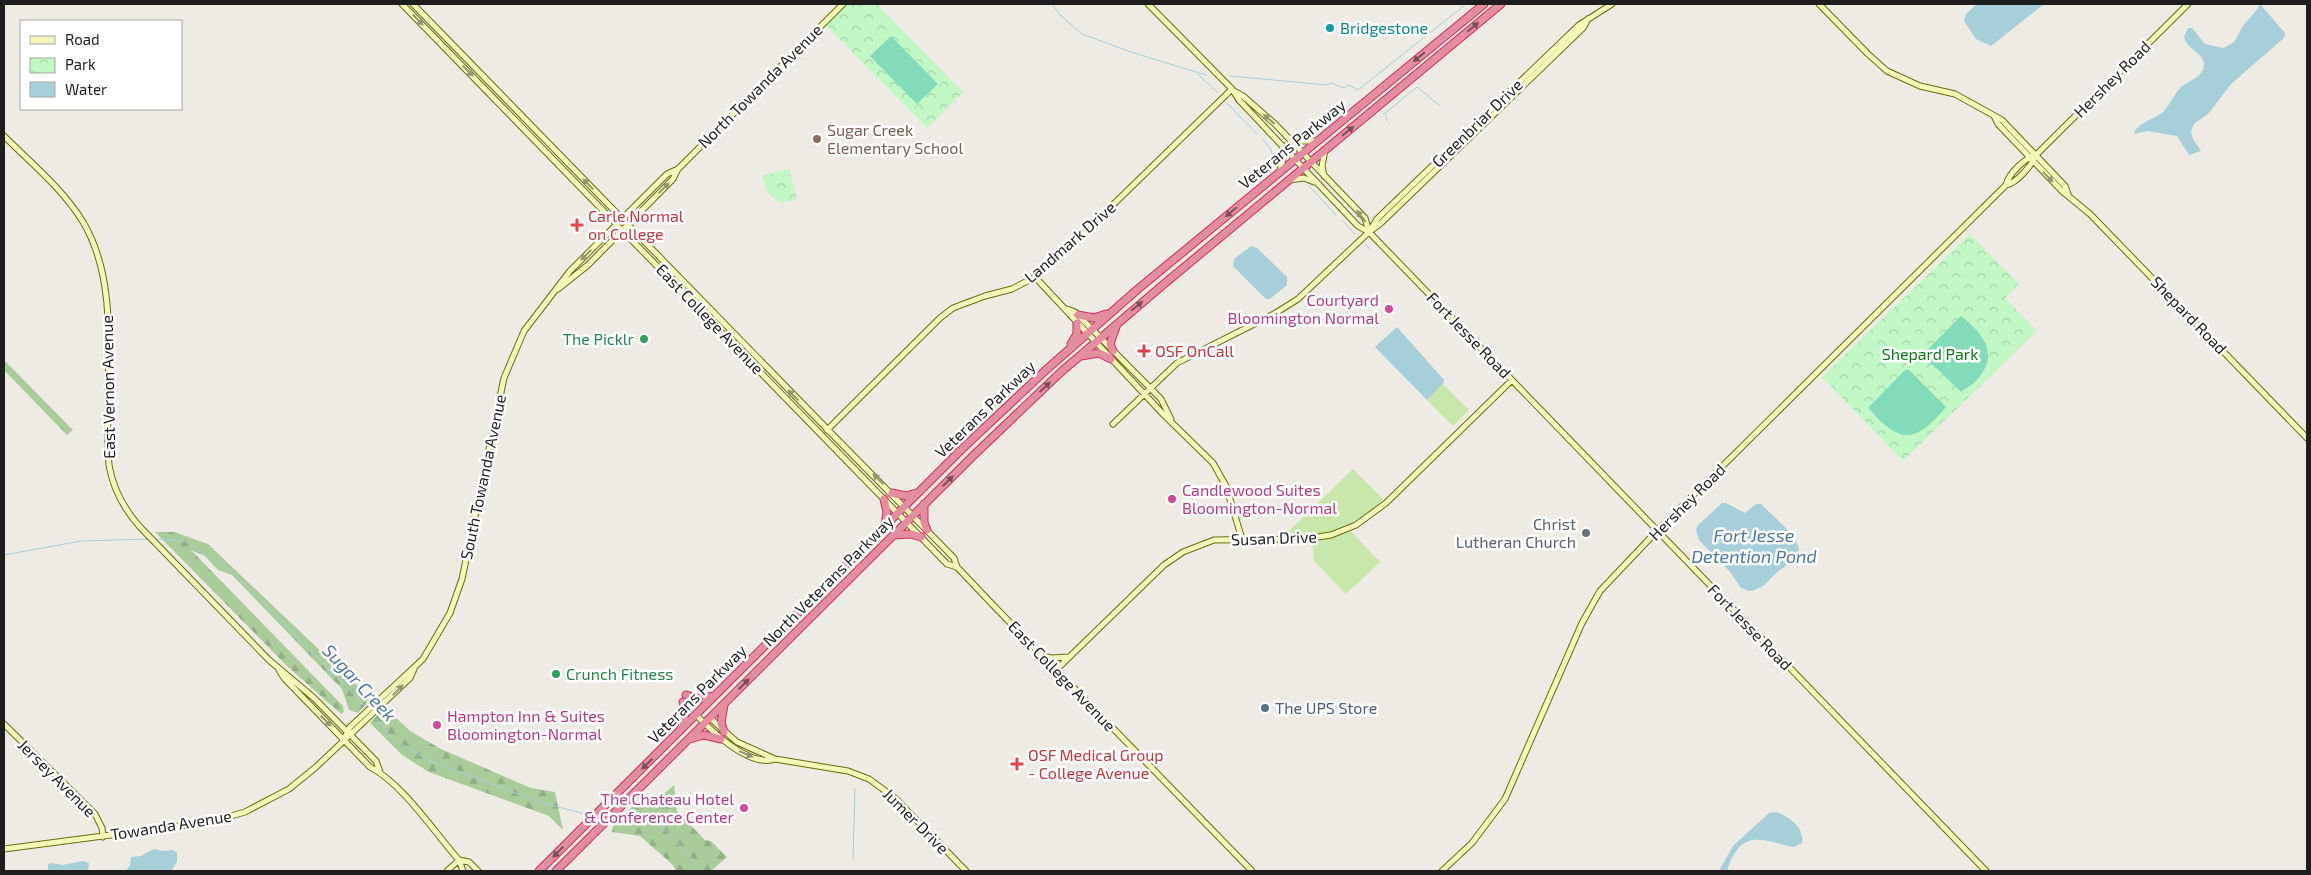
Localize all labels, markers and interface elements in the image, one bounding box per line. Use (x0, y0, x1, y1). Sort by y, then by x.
one-way arrow (412, 14, 424, 26)
place label: Bridgestone (1340, 18, 1428, 37)
legend (20, 20, 182, 110)
street label: North Towanda Avenue (694, 20, 826, 152)
one-way arrow (1466, 21, 1479, 32)
marker: Bridgestone (1324, 22, 1336, 34)
text: Road (65, 30, 100, 48)
street label: Hershey Road (2070, 37, 2154, 121)
one-way arrow (1413, 51, 1426, 62)
text: Park (65, 55, 96, 73)
one-way arrow (462, 65, 474, 77)
street label: Greenbriar Drive (1427, 75, 1526, 171)
text: Water (65, 80, 107, 98)
street label: Veterans Parkway (1235, 94, 1349, 192)
one-way arrow (1263, 113, 1275, 125)
place label: Sugar Creek Elementary School (827, 120, 963, 157)
one-way arrow (1342, 125, 1355, 136)
marker: Sugar Creek Elementary School (811, 133, 823, 145)
one-way arrow (2042, 171, 2054, 183)
one-way arrow (582, 178, 594, 190)
one-way arrow (658, 182, 670, 194)
street label: Landmark Drive (1020, 197, 1119, 286)
place label: Carle Normal on College (588, 206, 684, 243)
one-way arrow (1224, 206, 1237, 217)
one-way arrow (1356, 209, 1366, 222)
marker: Carle Normal on College (570, 218, 584, 232)
one-way arrow (580, 249, 592, 261)
street label: East College Avenue (653, 260, 768, 378)
street label: Shepard Road (2148, 272, 2231, 357)
street label: Fort Jesse Road (1423, 288, 1515, 382)
place label: Courtyard Bloomington Normal (1228, 290, 1379, 327)
one-way arrow (1131, 301, 1143, 312)
marker: Courtyard Bloomington Normal (1383, 303, 1395, 315)
street label: East Vernon Avenue (97, 315, 118, 459)
place label: The Picklr (563, 329, 635, 348)
marker: The Picklr (638, 333, 650, 345)
place label: OSF OnCall (1155, 341, 1234, 360)
marker: OSF OnCall (1137, 344, 1151, 358)
park label: Shepard Park (1882, 344, 1978, 363)
street label: Veterans Parkway (931, 356, 1039, 461)
one-way arrow (1038, 381, 1050, 393)
one-way arrow (787, 389, 799, 401)
street label: South Towanda Avenue (456, 393, 509, 561)
street label: Hershey Road (1645, 460, 1729, 544)
one-way arrow (872, 473, 884, 485)
one-way arrow (942, 475, 954, 487)
place label: Candlewood Suites Bloomington-Normal (1182, 480, 1337, 517)
marker: Candlewood Suites Bloomington-Normal (1166, 493, 1178, 505)
street label: North Veterans Parkway (758, 511, 897, 650)
place label: Christ Lutheran Church (1456, 514, 1576, 551)
water label: Fort Jesse Detention Pond (1691, 524, 1817, 567)
street label: Susan Drive (1231, 527, 1317, 548)
marker: Christ Lutheran Church (1580, 527, 1592, 539)
street label: Fort Jesse Road (1704, 580, 1796, 674)
street label: East College Avenue (1005, 617, 1120, 735)
water label: Sugar Creek (318, 639, 401, 726)
street label: Veterans Parkway (643, 640, 750, 747)
place label: Crunch Fitness (566, 664, 673, 683)
marker: Crunch Fitness (550, 668, 562, 680)
one-way arrow (738, 678, 750, 690)
one-way arrow (392, 684, 404, 696)
place label: The UPS Store (1275, 698, 1377, 717)
marker: The UPS Store (1259, 702, 1271, 714)
place label: Hampton Inn & Suites Bloomington-Normal (447, 706, 605, 743)
one-way arrow (320, 714, 332, 726)
marker: Hampton Inn & Suites Bloomington-Normal (431, 719, 443, 731)
street label: Jersey Avenue (15, 735, 100, 820)
place label: OSF Medical Group - College Avenue (1028, 745, 1164, 782)
one-way arrow (739, 750, 753, 758)
marker: OSF Medical Group - College Avenue (1010, 757, 1024, 771)
one-way arrow (641, 758, 653, 770)
street label: Jumer Drive (880, 784, 953, 857)
place label: The Chateau Hotel & Conference Center (584, 789, 735, 826)
marker: The Chateau Hotel & Conference Center (738, 802, 750, 814)
street label: Towanda Avenue (109, 806, 233, 843)
one-way arrow (552, 846, 564, 858)

